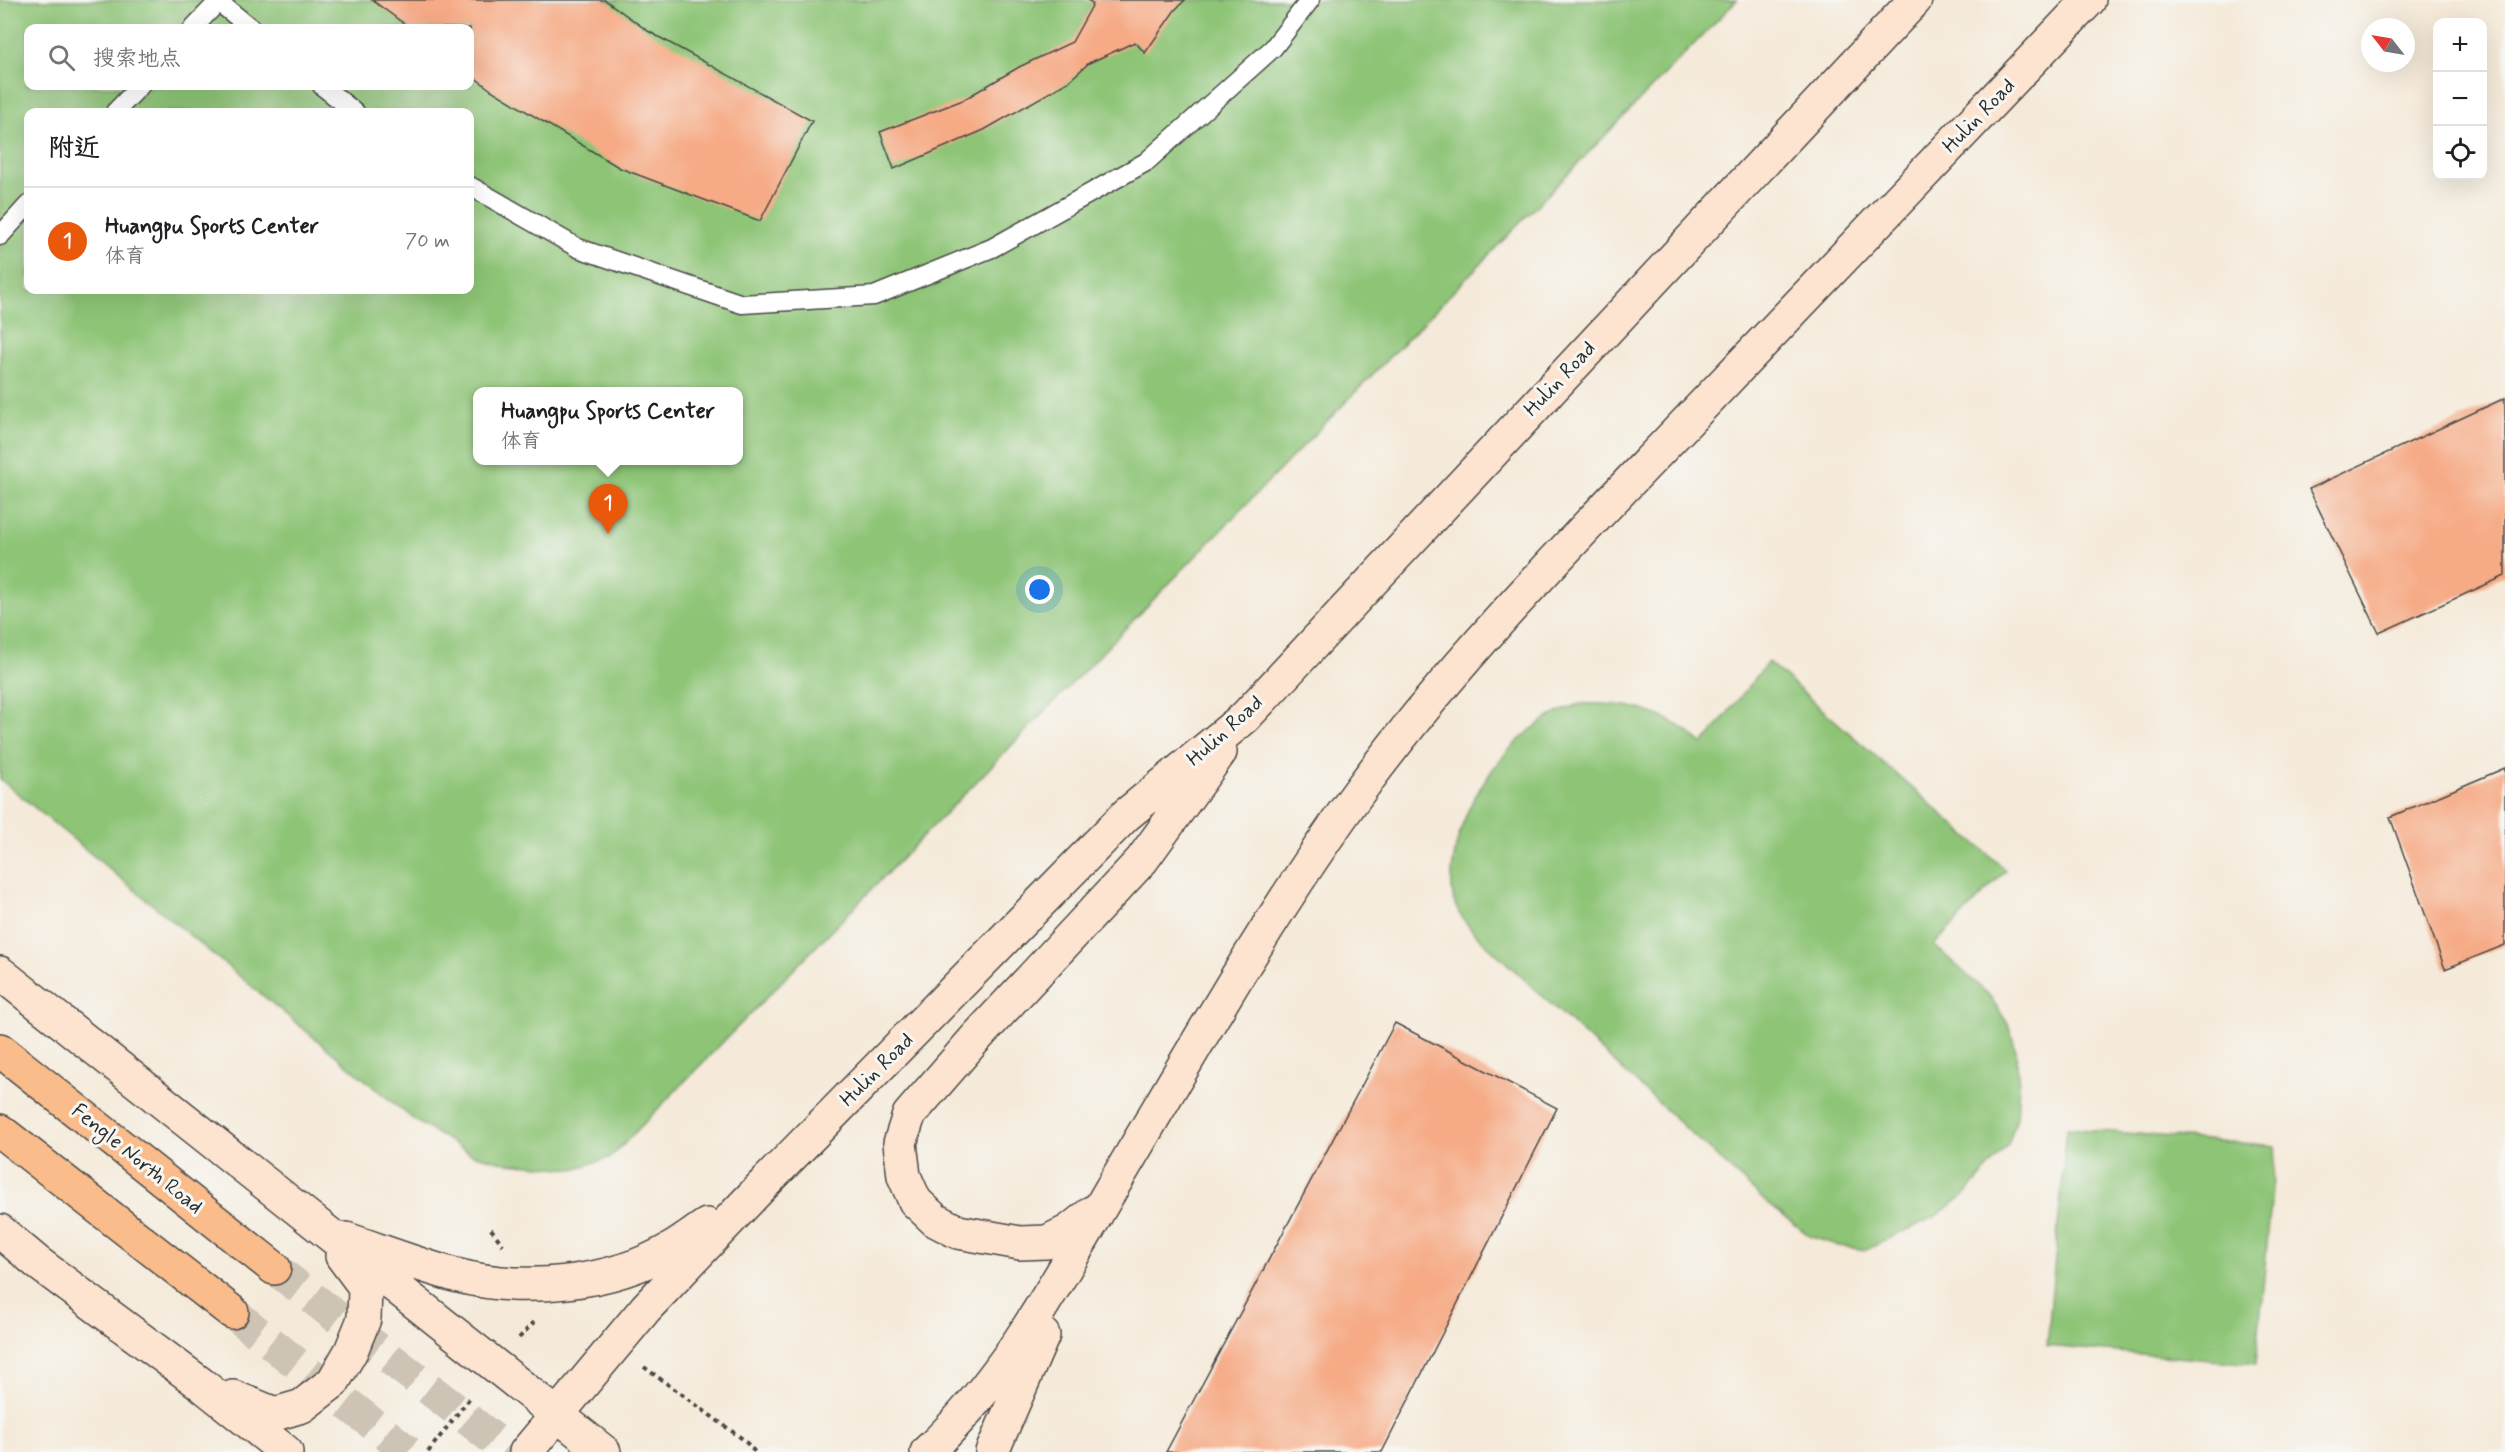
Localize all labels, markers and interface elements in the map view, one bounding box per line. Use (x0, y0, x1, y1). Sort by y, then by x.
north arrow (2361, 18, 2415, 72)
map controls (2433, 18, 2487, 180)
button: + (2433, 18, 2487, 72)
search box (24, 24, 474, 90)
icon: search (45, 41, 78, 74)
text: 搜索地点 (93, 45, 181, 73)
street label: Hulin Road (1936, 72, 2022, 160)
button: − (2433, 72, 2487, 126)
button: locate (2433, 126, 2487, 180)
text: 附近 (48, 132, 100, 166)
text: Huangpu Sports Center (105, 213, 319, 241)
text: 1 (63, 228, 72, 255)
text: 70 m (405, 228, 450, 255)
text: 体育 (105, 243, 145, 270)
street label: Hulin Road (1518, 335, 1602, 423)
popup (473, 387, 743, 465)
text: Huangpu Sports Center (501, 398, 715, 426)
text: 体育 (501, 428, 541, 455)
pin: 1 (588, 484, 628, 534)
your location (1025, 575, 1054, 604)
street label: Hulin Road (1181, 689, 1269, 773)
street label: Hulin Road (834, 1027, 920, 1113)
street label: Fengle North Road (65, 1097, 209, 1221)

